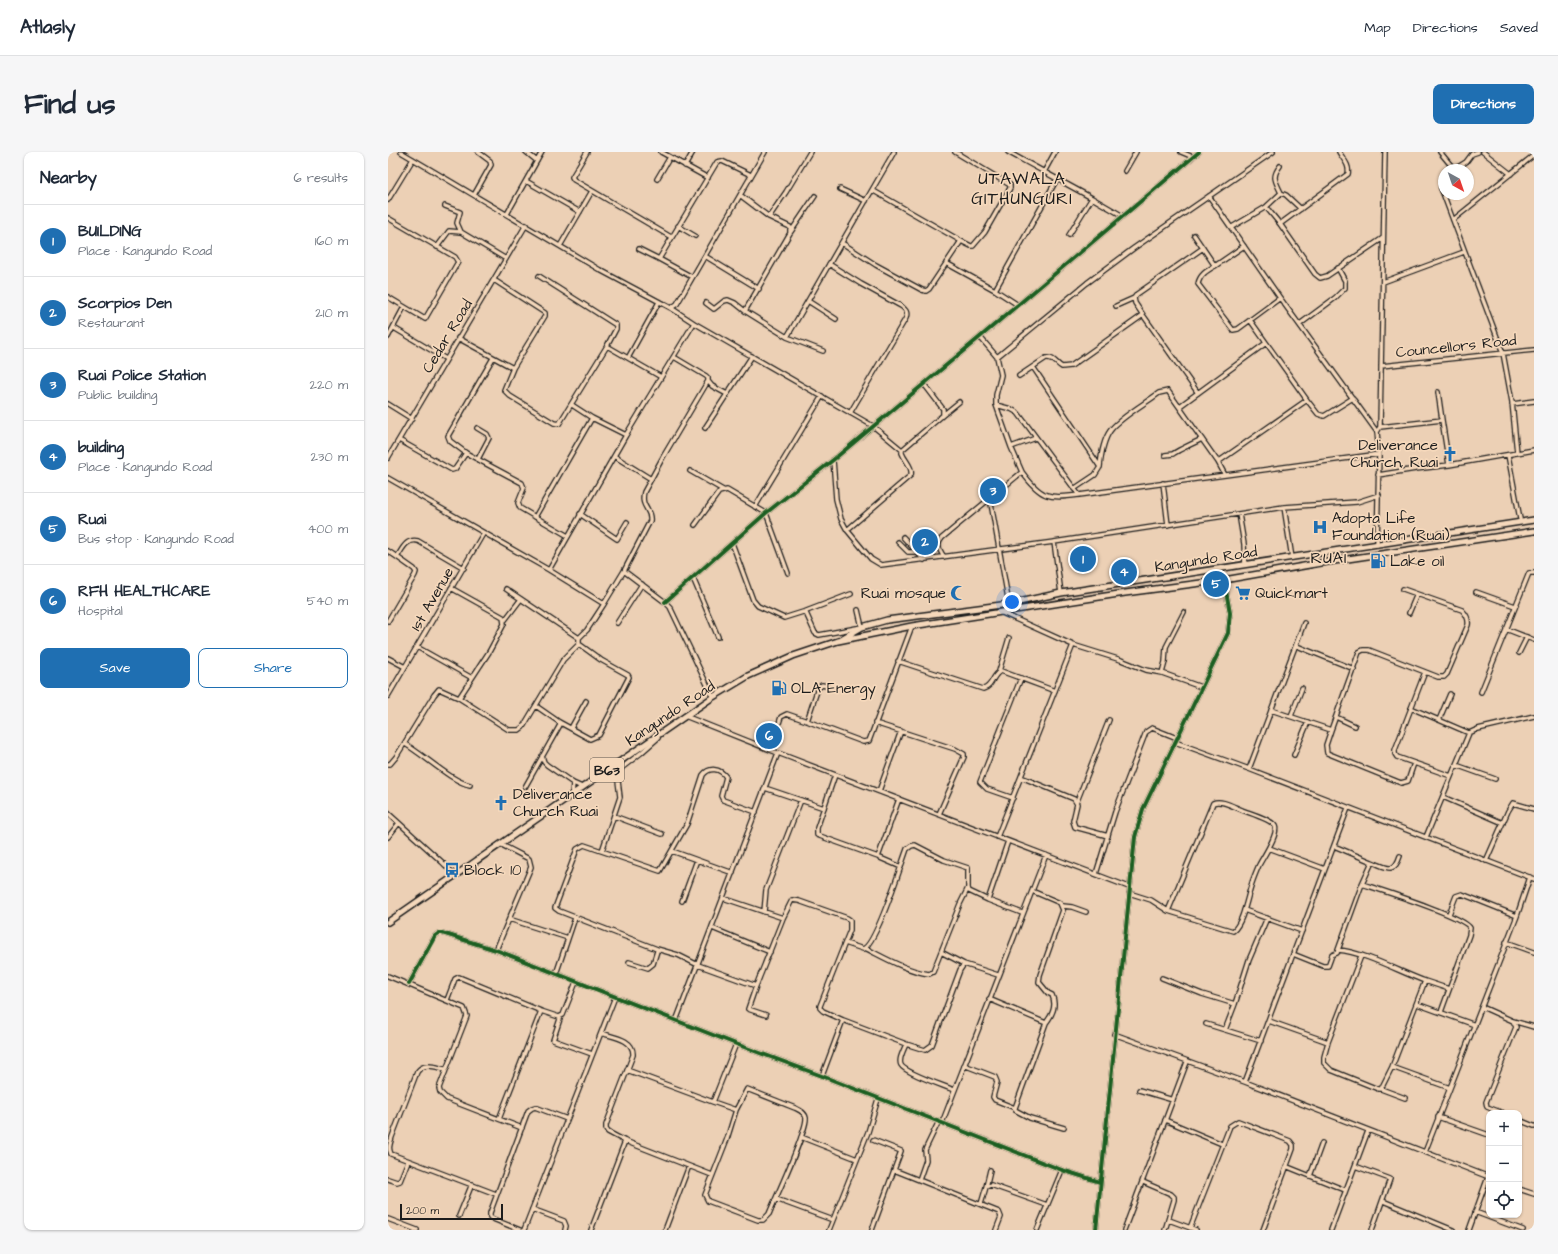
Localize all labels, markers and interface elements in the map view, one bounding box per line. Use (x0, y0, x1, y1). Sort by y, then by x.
text: Atlasly (20, 14, 75, 41)
text: Map (1364, 18, 1391, 38)
text: Directions (1413, 18, 1478, 38)
text: Saved (1500, 18, 1538, 38)
button: Directions (1433, 84, 1534, 124)
text: Find us (24, 85, 115, 124)
north arrow (1438, 164, 1474, 200)
text: Nearby (40, 166, 97, 190)
district label: UTAWALA GITHUNGURI (971, 167, 1073, 211)
text: 6 results (293, 169, 348, 187)
text: BUILDING (78, 221, 142, 242)
text: 1 (52, 232, 54, 250)
text: 160 m (315, 232, 348, 250)
text: Place · Kangundo Road (78, 242, 212, 260)
text: Scorpios Den (78, 293, 172, 314)
street label: Cedar Road (417, 295, 478, 377)
text: 2 (49, 304, 57, 322)
text: 210 m (315, 304, 348, 322)
text: Restaurant (78, 314, 145, 332)
street label: Councellors Road (1395, 330, 1518, 363)
text: Ruai Police Station (78, 365, 206, 386)
text: 3 (50, 376, 56, 394)
text: 220 m (310, 376, 348, 394)
text: Public building (78, 386, 157, 404)
place label: Deliverance Church, Ruai (1350, 435, 1439, 473)
text: building (78, 437, 124, 458)
church icon: Deliverance Church, Ruai (1441, 445, 1459, 463)
text: 4 (49, 448, 57, 466)
text: 230 m (310, 448, 348, 466)
text: Place · Kangundo Road (78, 458, 212, 476)
pin: 3 (980, 476, 1006, 506)
place label: Adopta Life Foundation (Ruai) (1332, 508, 1450, 546)
text: Ruai (78, 509, 106, 530)
hospital icon: Adopta Life Foundation (Ruai) (1311, 518, 1329, 536)
text: 5 (48, 520, 58, 538)
text: 400 m (307, 520, 348, 538)
pin: 2 (912, 527, 938, 557)
text: Bus stop · Kangundo Road (78, 530, 234, 548)
street label: Kangundo Road (1153, 541, 1259, 579)
pin: 1 (1070, 544, 1096, 574)
district label: RUAI (1310, 547, 1348, 569)
place label: Lake oil (1390, 551, 1444, 572)
fuel station icon: Lake oil (1369, 552, 1387, 570)
pin: 4 (1111, 557, 1137, 587)
street label: 1st Avenue (406, 564, 459, 635)
pin: 5 (1203, 569, 1229, 599)
text: RFH HEALTHCARE (78, 581, 210, 602)
place label: Ruai mosque (861, 583, 946, 604)
place label: Quickmart (1255, 583, 1328, 604)
mosque icon: Ruai mosque (949, 584, 967, 602)
supermarket icon: Quickmart (1234, 584, 1252, 602)
text: 6 (49, 592, 57, 610)
text: 540 m (306, 592, 348, 610)
your location (1002, 592, 1022, 612)
text: Hospital (78, 602, 123, 620)
button: Save (40, 648, 190, 688)
button: Share (198, 648, 348, 688)
street label: Kangundo Road (621, 676, 720, 752)
place label: OLA Energy (791, 678, 876, 700)
fuel station icon: OLA Energy (770, 679, 788, 697)
pin: 6 (756, 721, 782, 751)
road number: B63 (590, 758, 624, 782)
place label: Deliverance Church Ruai (513, 784, 599, 822)
church icon: Deliverance Church Ruai (492, 794, 510, 812)
place label: Block 10 (464, 860, 522, 881)
bus stop icon: Block 10 (443, 861, 461, 879)
map controls (1486, 1110, 1522, 1218)
button: + (1486, 1110, 1522, 1146)
button: − (1486, 1146, 1522, 1182)
button: locate (1486, 1182, 1522, 1218)
scale bar (400, 1202, 503, 1221)
text: 200 m (406, 1203, 439, 1218)

